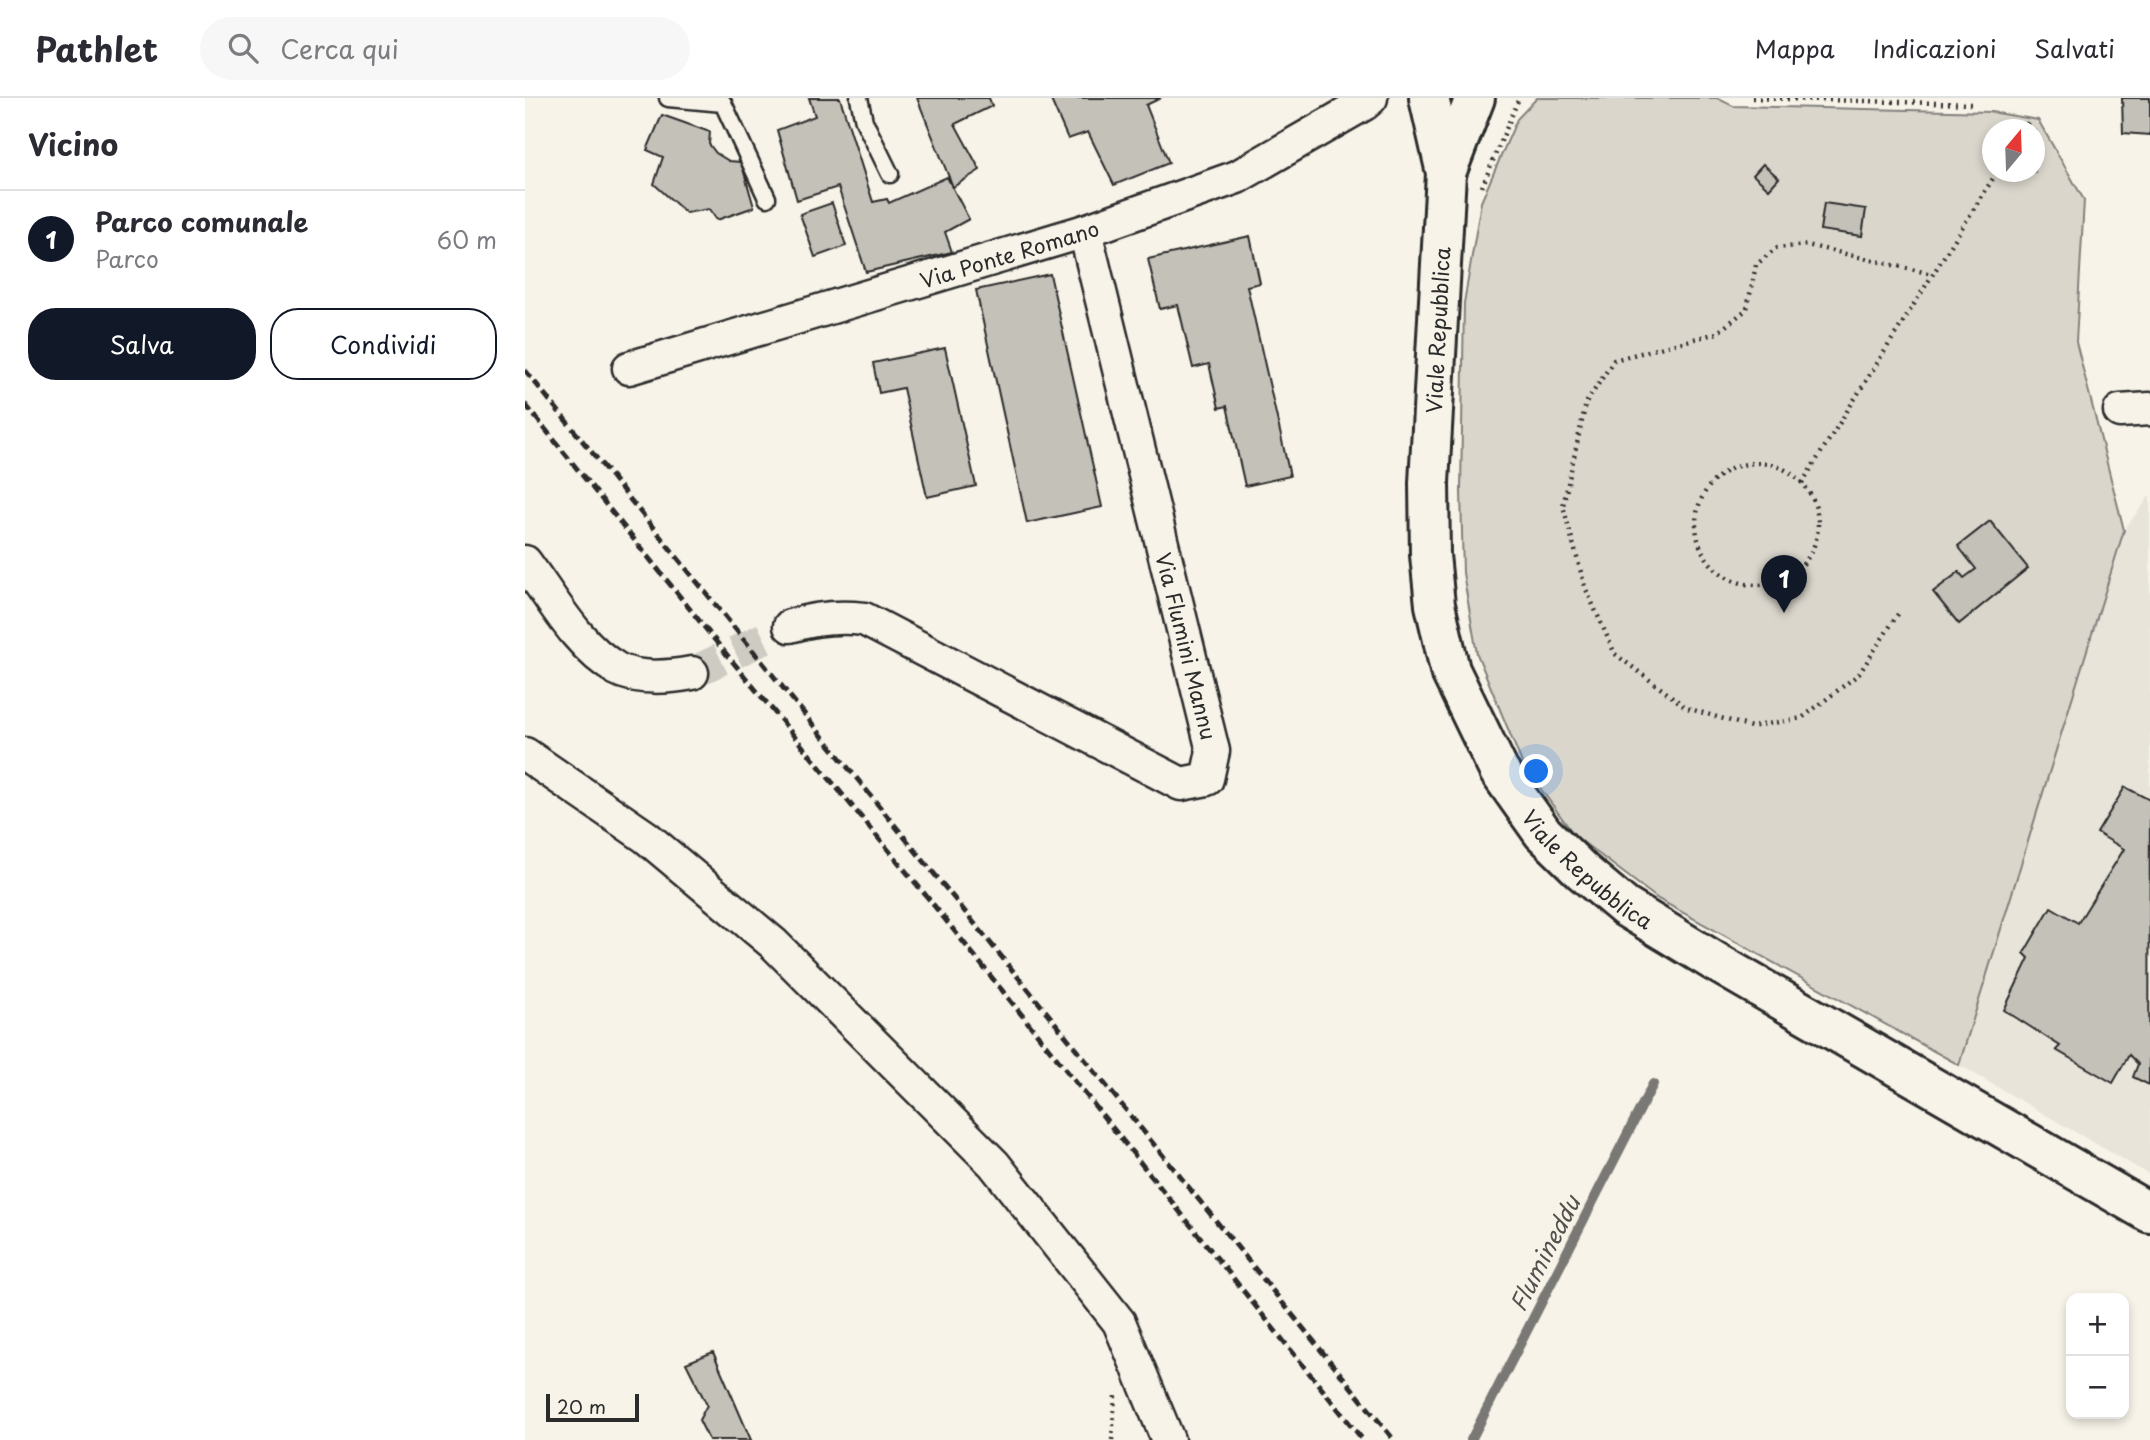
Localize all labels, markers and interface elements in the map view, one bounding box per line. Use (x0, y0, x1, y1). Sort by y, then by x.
search box (200, 17, 690, 80)
text: Pathlet (35, 23, 158, 73)
icon: search (224, 29, 262, 67)
text: Cerca qui (280, 29, 399, 68)
text: Mappa (1755, 30, 1835, 66)
text: Indicazioni (1873, 30, 1996, 66)
text: Salvati (2034, 30, 2115, 66)
north arrow (1982, 119, 2045, 182)
text: Vicino (28, 121, 118, 166)
text: Parco comunale (95, 202, 308, 241)
street label: Via Ponte Romano (916, 211, 1103, 296)
text: 1 (46, 222, 57, 257)
text: 60 m (437, 222, 497, 257)
text: Parco (95, 241, 159, 276)
street label: Viale Repubblica (1417, 245, 1457, 414)
button: Salva (28, 308, 256, 380)
button: Condividi (270, 308, 497, 380)
street label: Via Flumini Mannu (1148, 549, 1226, 743)
pin: 1 (1761, 555, 1807, 613)
your location (1519, 754, 1553, 788)
street label: Viale Repubblica (1515, 803, 1660, 937)
water label: Flumineddu (1500, 1188, 1589, 1317)
map controls (2066, 1293, 2129, 1419)
button: + (2066, 1293, 2129, 1356)
button: − (2066, 1356, 2129, 1419)
scale bar (546, 1391, 639, 1423)
text: 20 m (557, 1392, 606, 1420)

